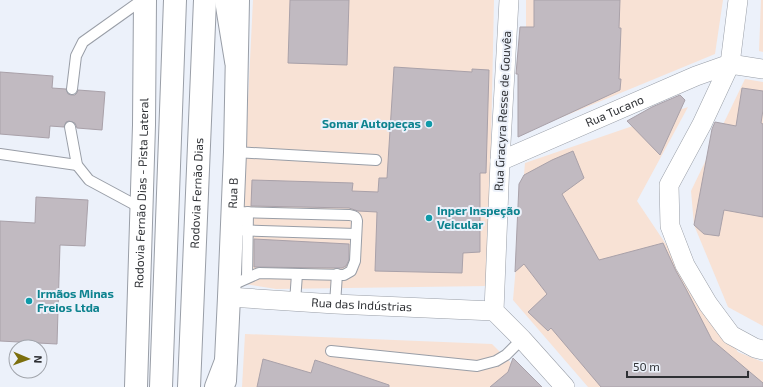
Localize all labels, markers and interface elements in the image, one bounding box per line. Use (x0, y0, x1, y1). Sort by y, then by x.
street label: Rua Gracyra Resse de Gouvêa (491, 31, 513, 191)
street label: Rua Tucano (583, 91, 646, 129)
street label: Rodovia Fernão Dias - Pista Lateral (131, 97, 150, 288)
place label: Somar Autopeças (322, 116, 421, 131)
marker: Somar Autopeças (424, 119, 434, 129)
street label: Rodovia Fernão Dias (187, 137, 205, 249)
street label: Rua B (225, 177, 240, 209)
place label: Inper Inspeção Veicular (437, 203, 520, 231)
marker: Inper Inspeção Veicular (424, 213, 434, 223)
place label: Irmãos Minas Freios Ltda (37, 286, 114, 314)
street label: Rua das Indústrias (311, 294, 412, 313)
marker: Irmãos Minas Freios Ltda (24, 296, 34, 306)
north arrow (8, 339, 48, 379)
scale bar (627, 353, 748, 379)
text: N (32, 355, 45, 364)
text: 50 m (633, 359, 660, 373)

